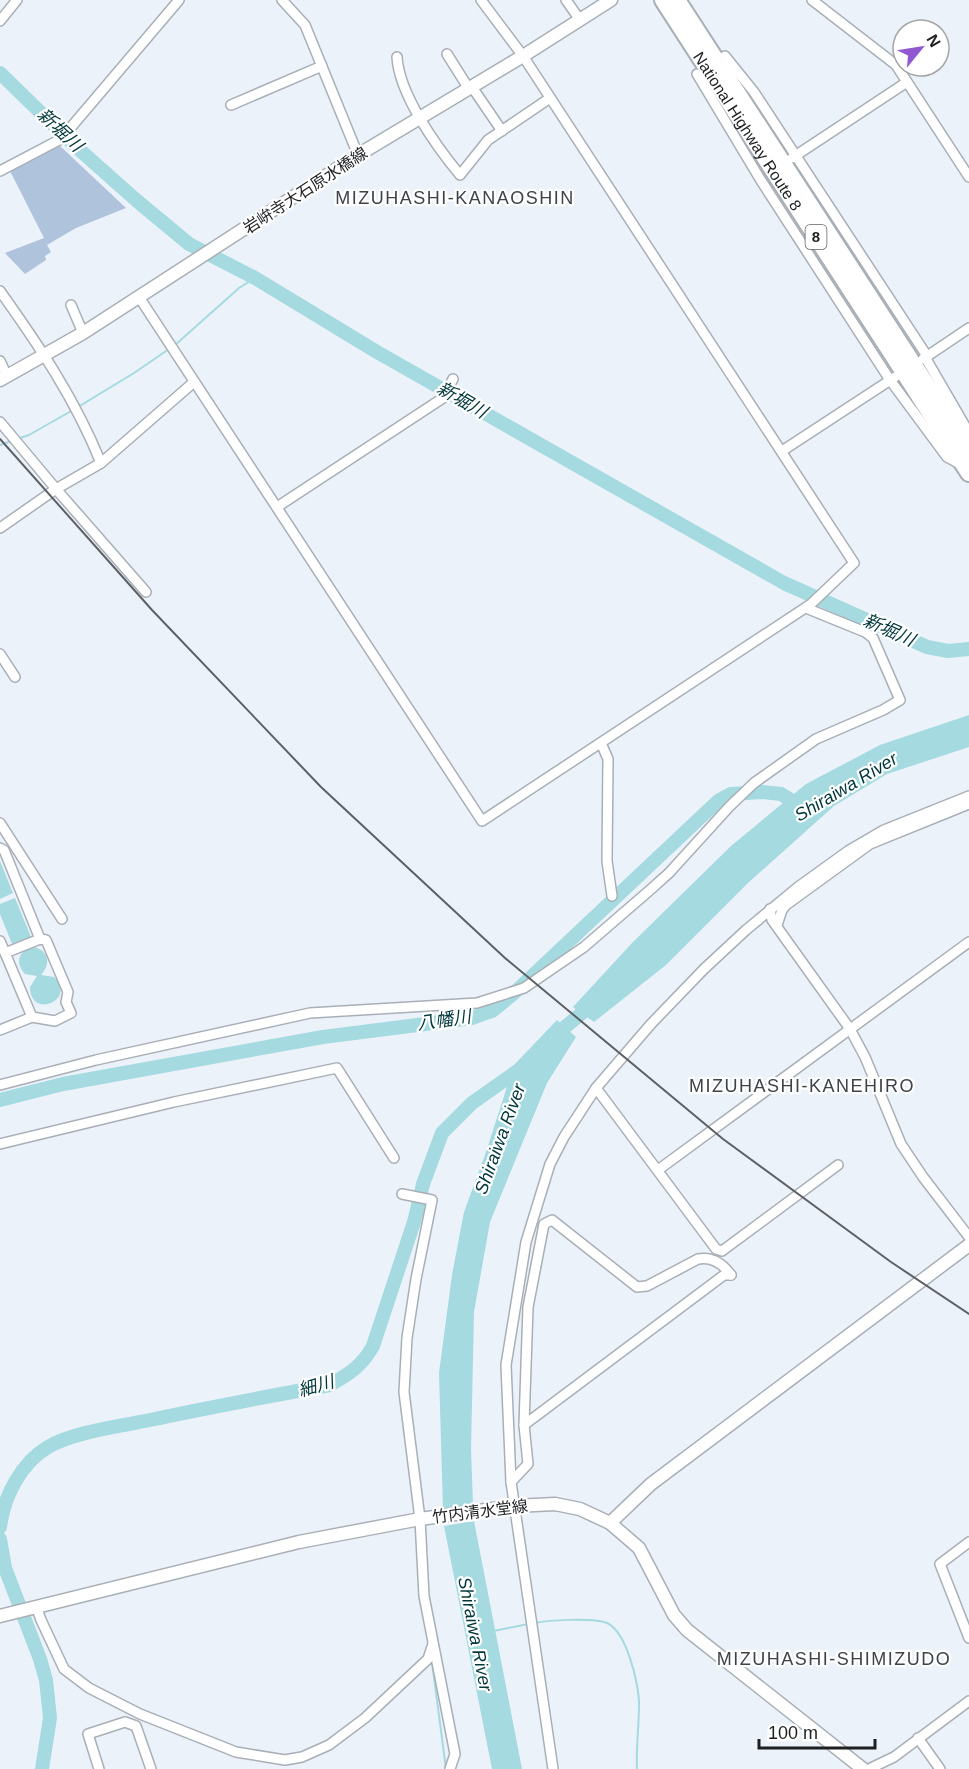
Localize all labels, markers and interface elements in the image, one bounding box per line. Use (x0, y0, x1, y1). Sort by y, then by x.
north arrow (891, 18, 951, 78)
text: N (923, 31, 944, 50)
street label: National Highway Route 8 (690, 49, 805, 214)
water label: 新堀川 (33, 104, 88, 157)
street label: 岩峅寺大石原水橋線 (240, 144, 370, 237)
district label: MIZUHASHI-KANAOSHIN (335, 188, 575, 208)
road number: 8 (806, 225, 826, 249)
water label: 新堀川 (434, 378, 492, 423)
water label: 新堀川 (860, 610, 920, 651)
water label: Shiraiwa River (791, 748, 902, 825)
water label: 八幡川 (416, 1006, 474, 1034)
district label: MIZUHASHI-KANEHIRO (689, 1076, 915, 1096)
water label: Shiraiwa River (471, 1080, 530, 1197)
water label: 細川 (296, 1371, 338, 1401)
street label: 竹内清水堂線 (431, 1497, 529, 1526)
water label: Shiraiwa River (454, 1575, 496, 1694)
district label: MIZUHASHI-SHIMIZUDO (717, 1649, 951, 1669)
scale bar (759, 1712, 874, 1750)
text: 100 m (768, 1723, 818, 1743)

